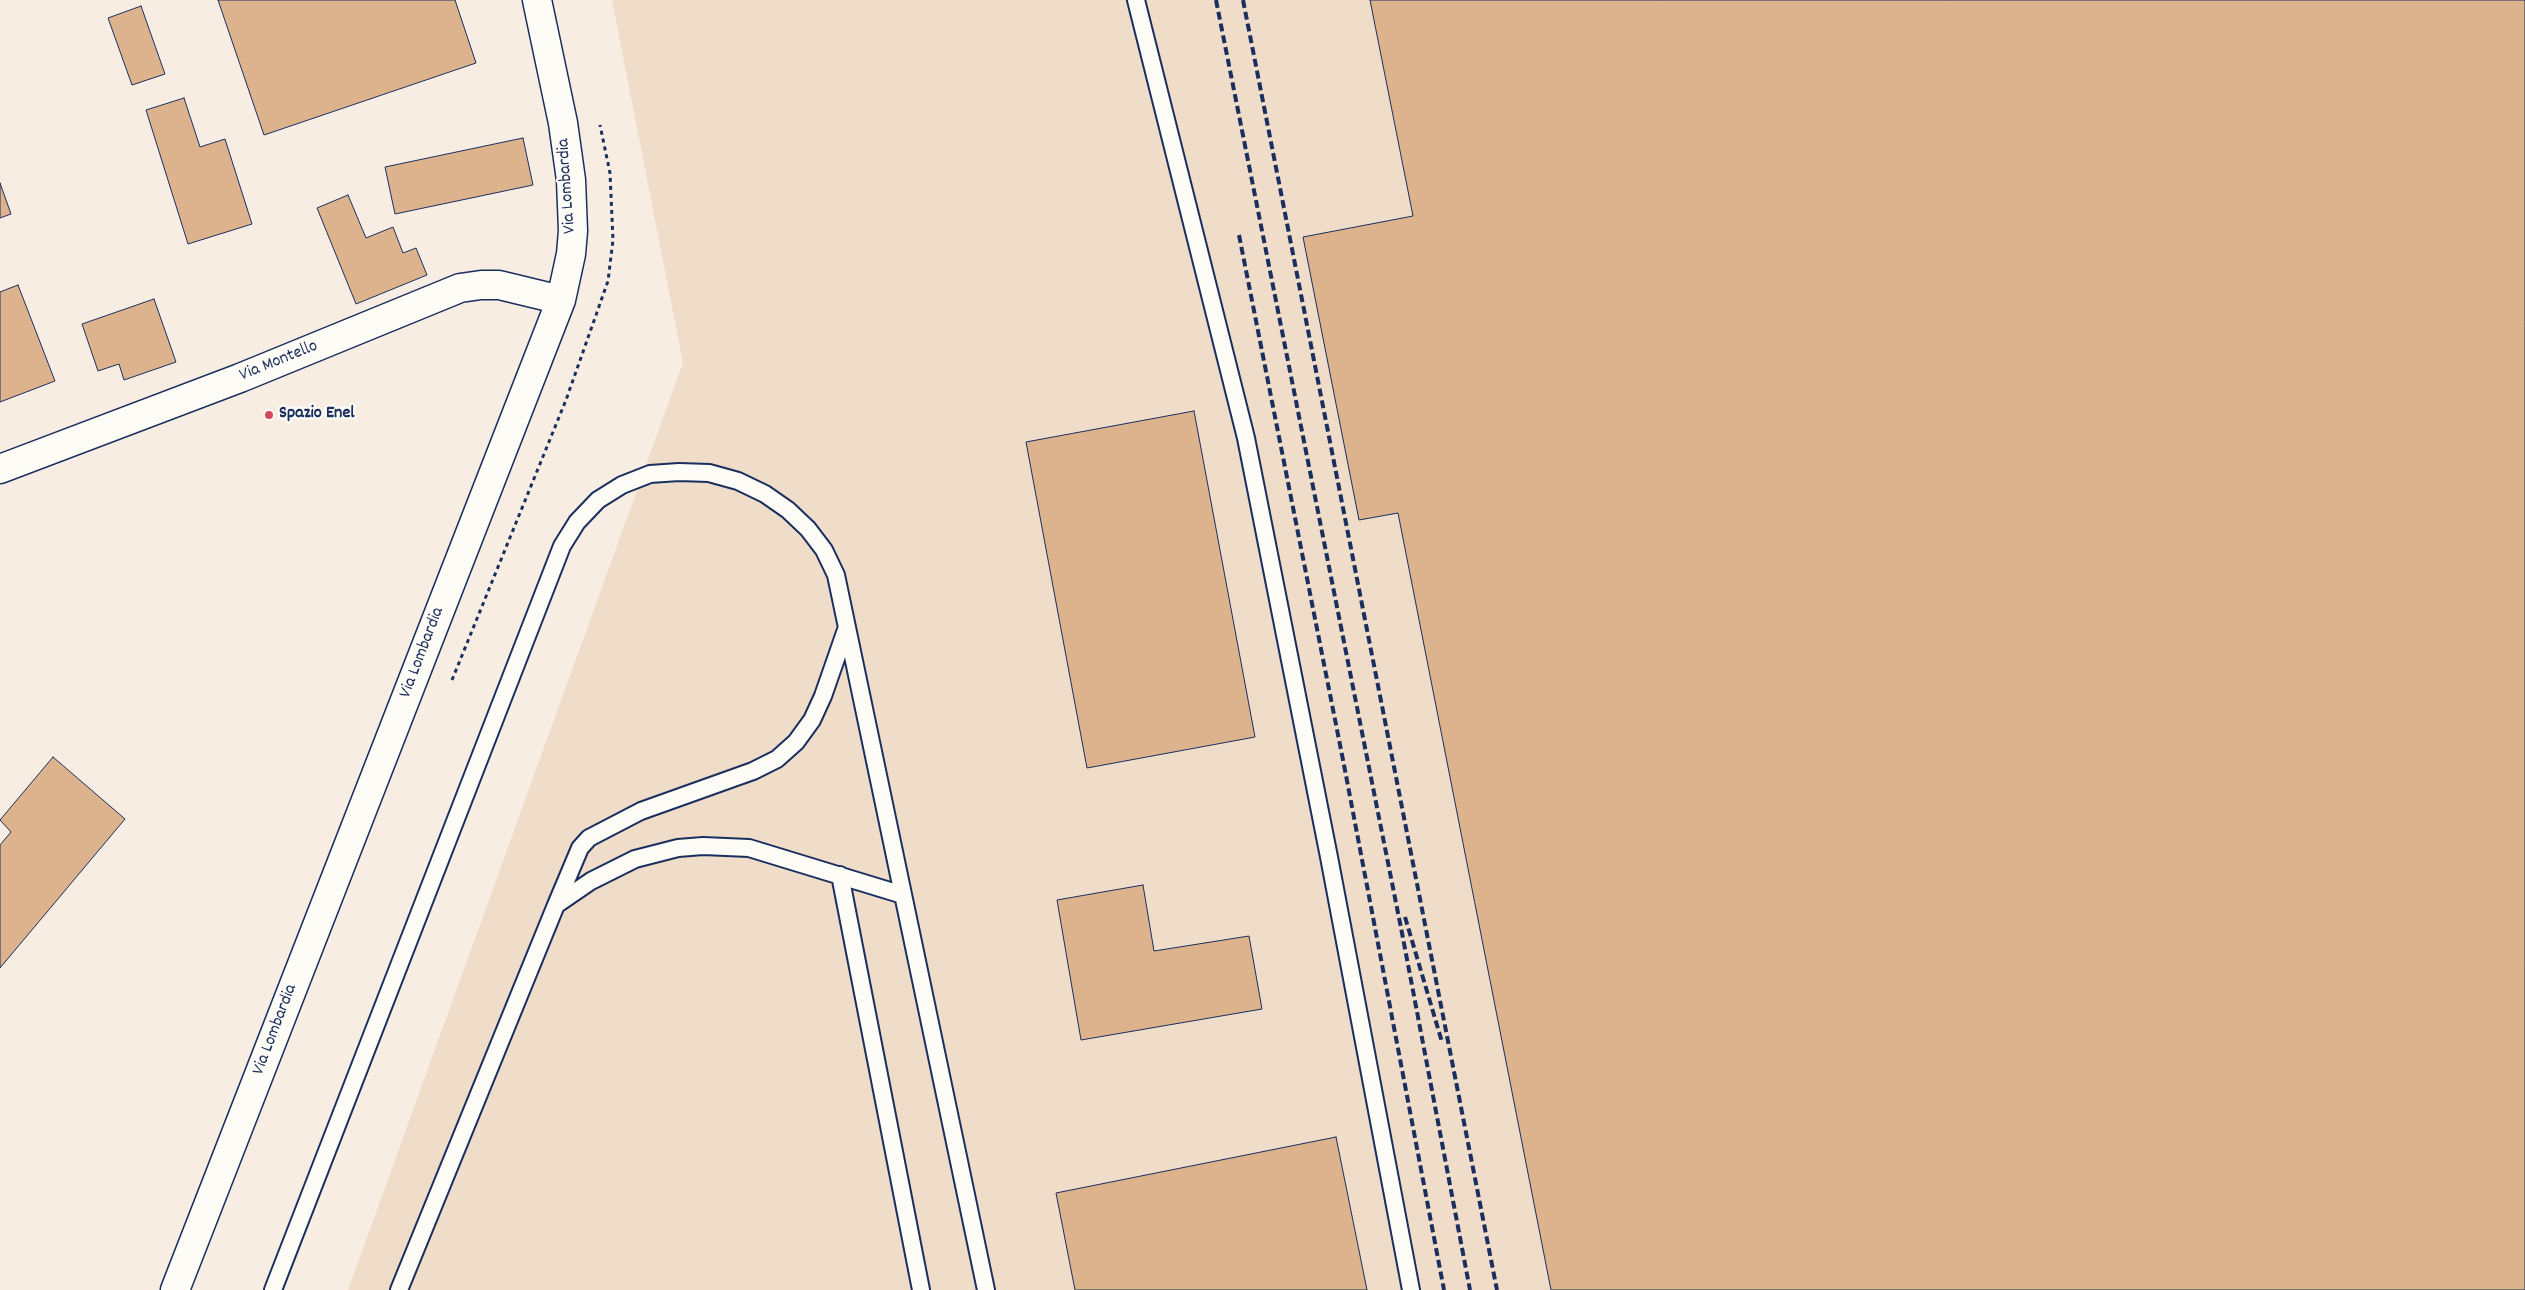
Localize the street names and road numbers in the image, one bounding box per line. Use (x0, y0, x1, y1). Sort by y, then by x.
street label: Via Lombardia (554, 138, 582, 234)
street label: Via Montello (237, 337, 321, 387)
street label: Via Lombardia (396, 605, 450, 701)
street label: Via Lombardia (249, 982, 303, 1078)

